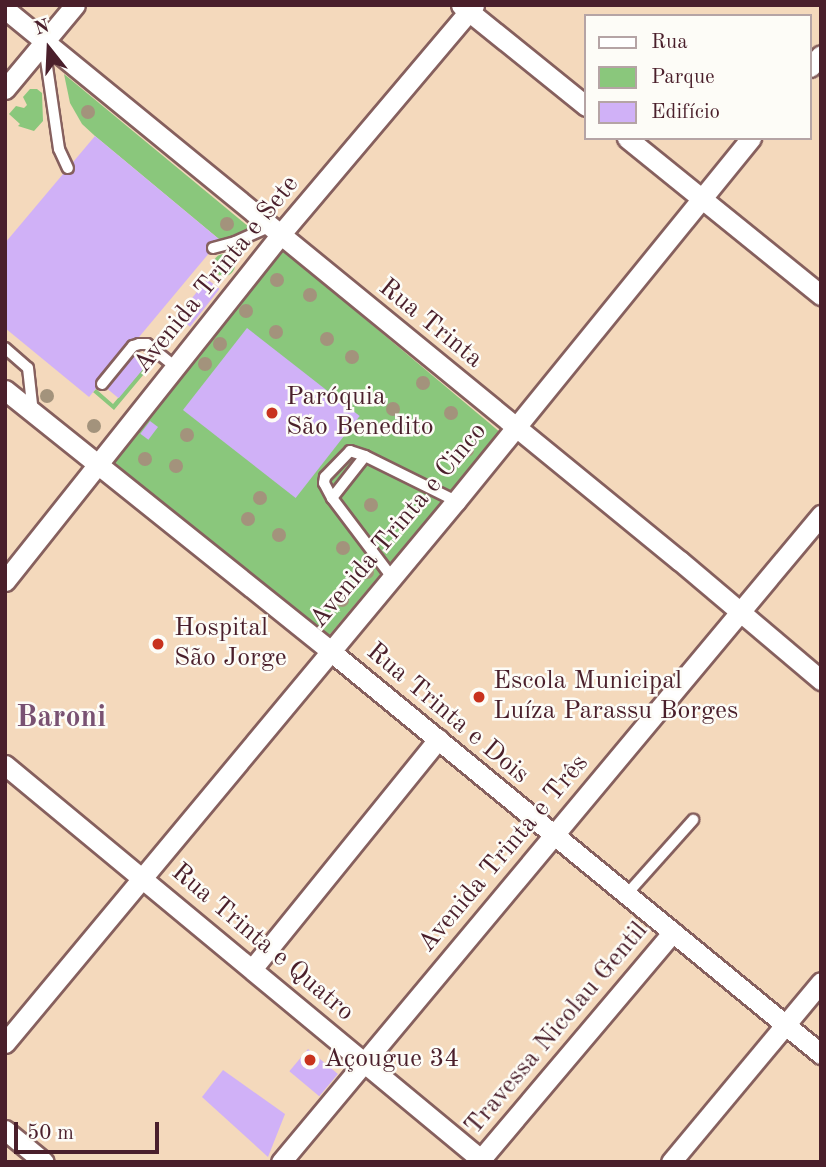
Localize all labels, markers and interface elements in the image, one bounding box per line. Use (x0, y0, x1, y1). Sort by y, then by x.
north arrow (14, 14, 84, 84)
legend (584, 14, 812, 140)
text: N (33, 17, 52, 40)
text: Rua (651, 32, 688, 53)
text: Parque (651, 67, 715, 88)
text: Edifício (651, 102, 720, 123)
street label: Avenida Trinta e Sete (128, 170, 306, 380)
street label: Rua Trinta (372, 273, 488, 375)
place label: Paróquia São Benedito (286, 382, 434, 444)
marker: Paróquia São Benedito (264, 405, 280, 421)
street label: Avenida Trinta e Cinco (304, 417, 494, 635)
place label: Hospital São Jorge (174, 613, 287, 674)
marker: Hospital São Jorge (148, 634, 168, 654)
street label: Rua Trinta e Dois (359, 637, 535, 791)
place label: Escola Municipal Luíza Parassu Borges (493, 666, 738, 728)
marker: Escola Municipal Luíza Parassu Borges (471, 689, 487, 705)
district label: Baroni (16, 700, 106, 736)
street label: Avenida Trinta e Três (412, 749, 596, 959)
street label: Rua Trinta e Quatro (164, 857, 360, 1029)
street label: Travessa Nicolau Gentil (459, 916, 655, 1142)
place label: Açougue 34 (324, 1044, 459, 1076)
marker: Açougue 34 (302, 1052, 318, 1068)
scale bar (18, 1108, 163, 1152)
text: 50 m (27, 1123, 74, 1144)

